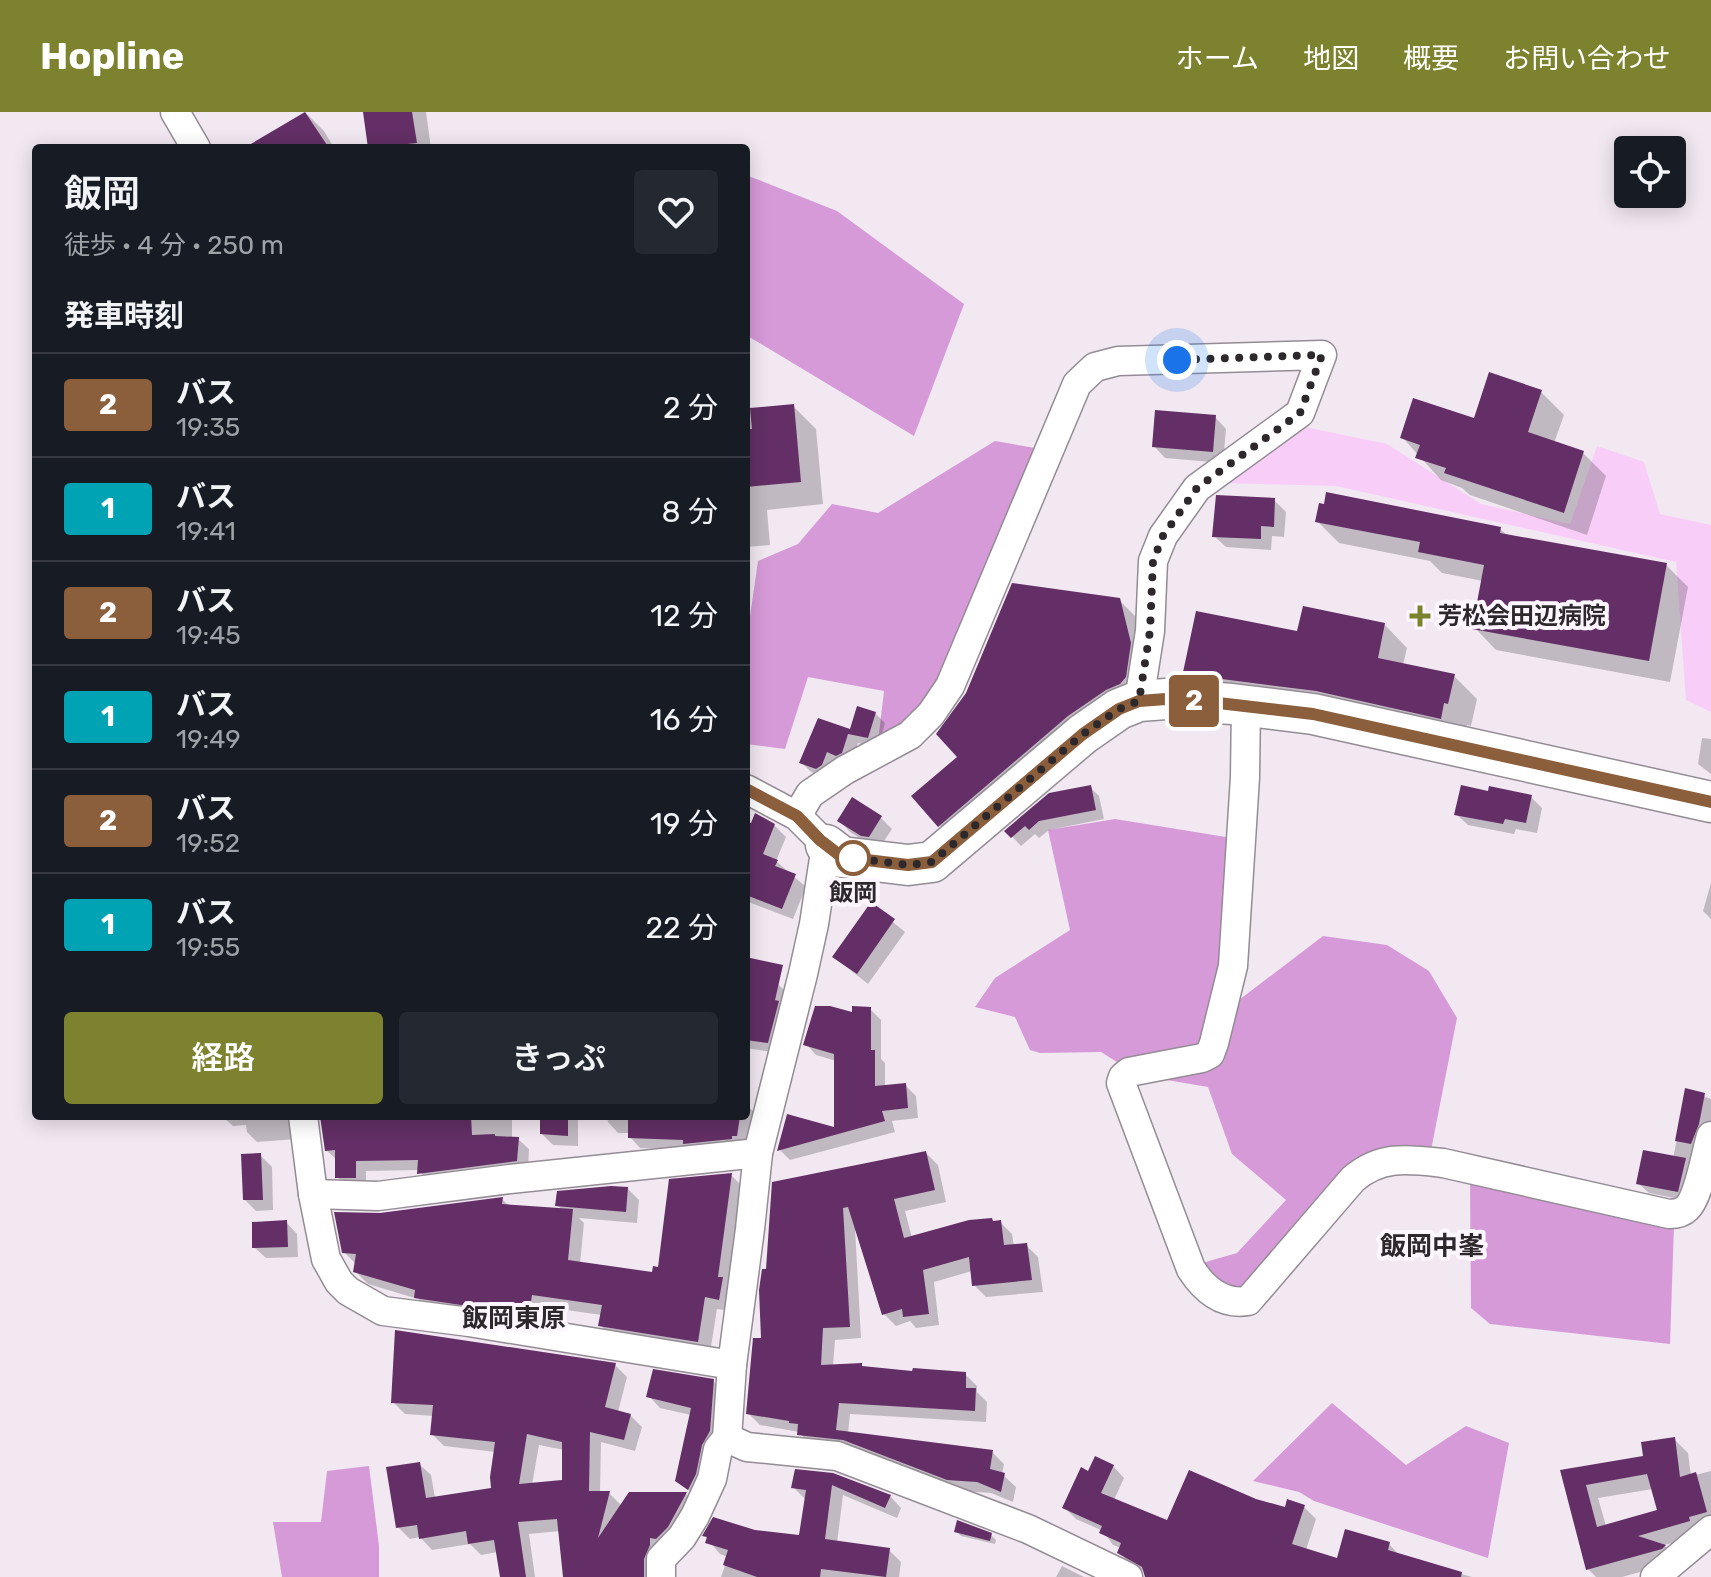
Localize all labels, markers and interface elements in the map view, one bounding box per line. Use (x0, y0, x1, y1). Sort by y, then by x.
text: Hopline (40, 33, 184, 79)
text: ホーム (1176, 42, 1259, 75)
text: 地図 (1303, 42, 1359, 75)
text: 概要 (1403, 42, 1459, 75)
text: お問い合わせ (1503, 42, 1671, 75)
map controls (1614, 136, 1686, 208)
button: locate (1614, 136, 1686, 208)
button: heart (634, 170, 718, 254)
text: 飯岡 (64, 171, 140, 217)
text: 徒歩 · 4 分 · 250 m (64, 230, 284, 261)
text: 発車時刻 (64, 298, 184, 334)
your location (1157, 340, 1197, 380)
text: バス (176, 375, 236, 411)
text: 2 (99, 388, 117, 421)
text: 2 分 (663, 390, 718, 426)
text: 19:35 (176, 412, 240, 443)
text: バス (176, 479, 236, 515)
text: 1 (101, 492, 115, 525)
text: 8 分 (662, 494, 718, 530)
text: 19:41 (176, 516, 236, 547)
text: バス (176, 583, 236, 619)
text: 2 (99, 596, 117, 629)
text: 12 分 (650, 598, 718, 634)
place label: 芳松会田辺病院 (1438, 602, 1606, 630)
marker: 芳松会田辺病院 (1409, 605, 1431, 627)
text: 19:45 (176, 620, 241, 651)
line badge: 2 (1168, 675, 1220, 727)
text: 2 (1185, 684, 1203, 717)
text: バス (176, 687, 236, 723)
text: 1 (101, 700, 115, 733)
text: 16 分 (650, 702, 718, 738)
text: 19:49 (176, 724, 241, 755)
text: バス (176, 791, 236, 827)
text: 2 (99, 804, 117, 837)
text: 19 分 (650, 806, 718, 842)
text: 19:52 (176, 828, 240, 859)
marker: 飯岡 (836, 841, 870, 875)
place label: 飯岡 (829, 879, 877, 907)
text: バス (176, 895, 236, 931)
text: 1 (101, 908, 115, 941)
text: 22 分 (645, 910, 718, 946)
text: 19:55 (176, 932, 240, 963)
button: 経路 (64, 1012, 383, 1104)
button: きっぷ (399, 1012, 718, 1104)
district label: 飯岡中峯 (1380, 1231, 1484, 1262)
district label: 飯岡東原 (462, 1303, 566, 1334)

